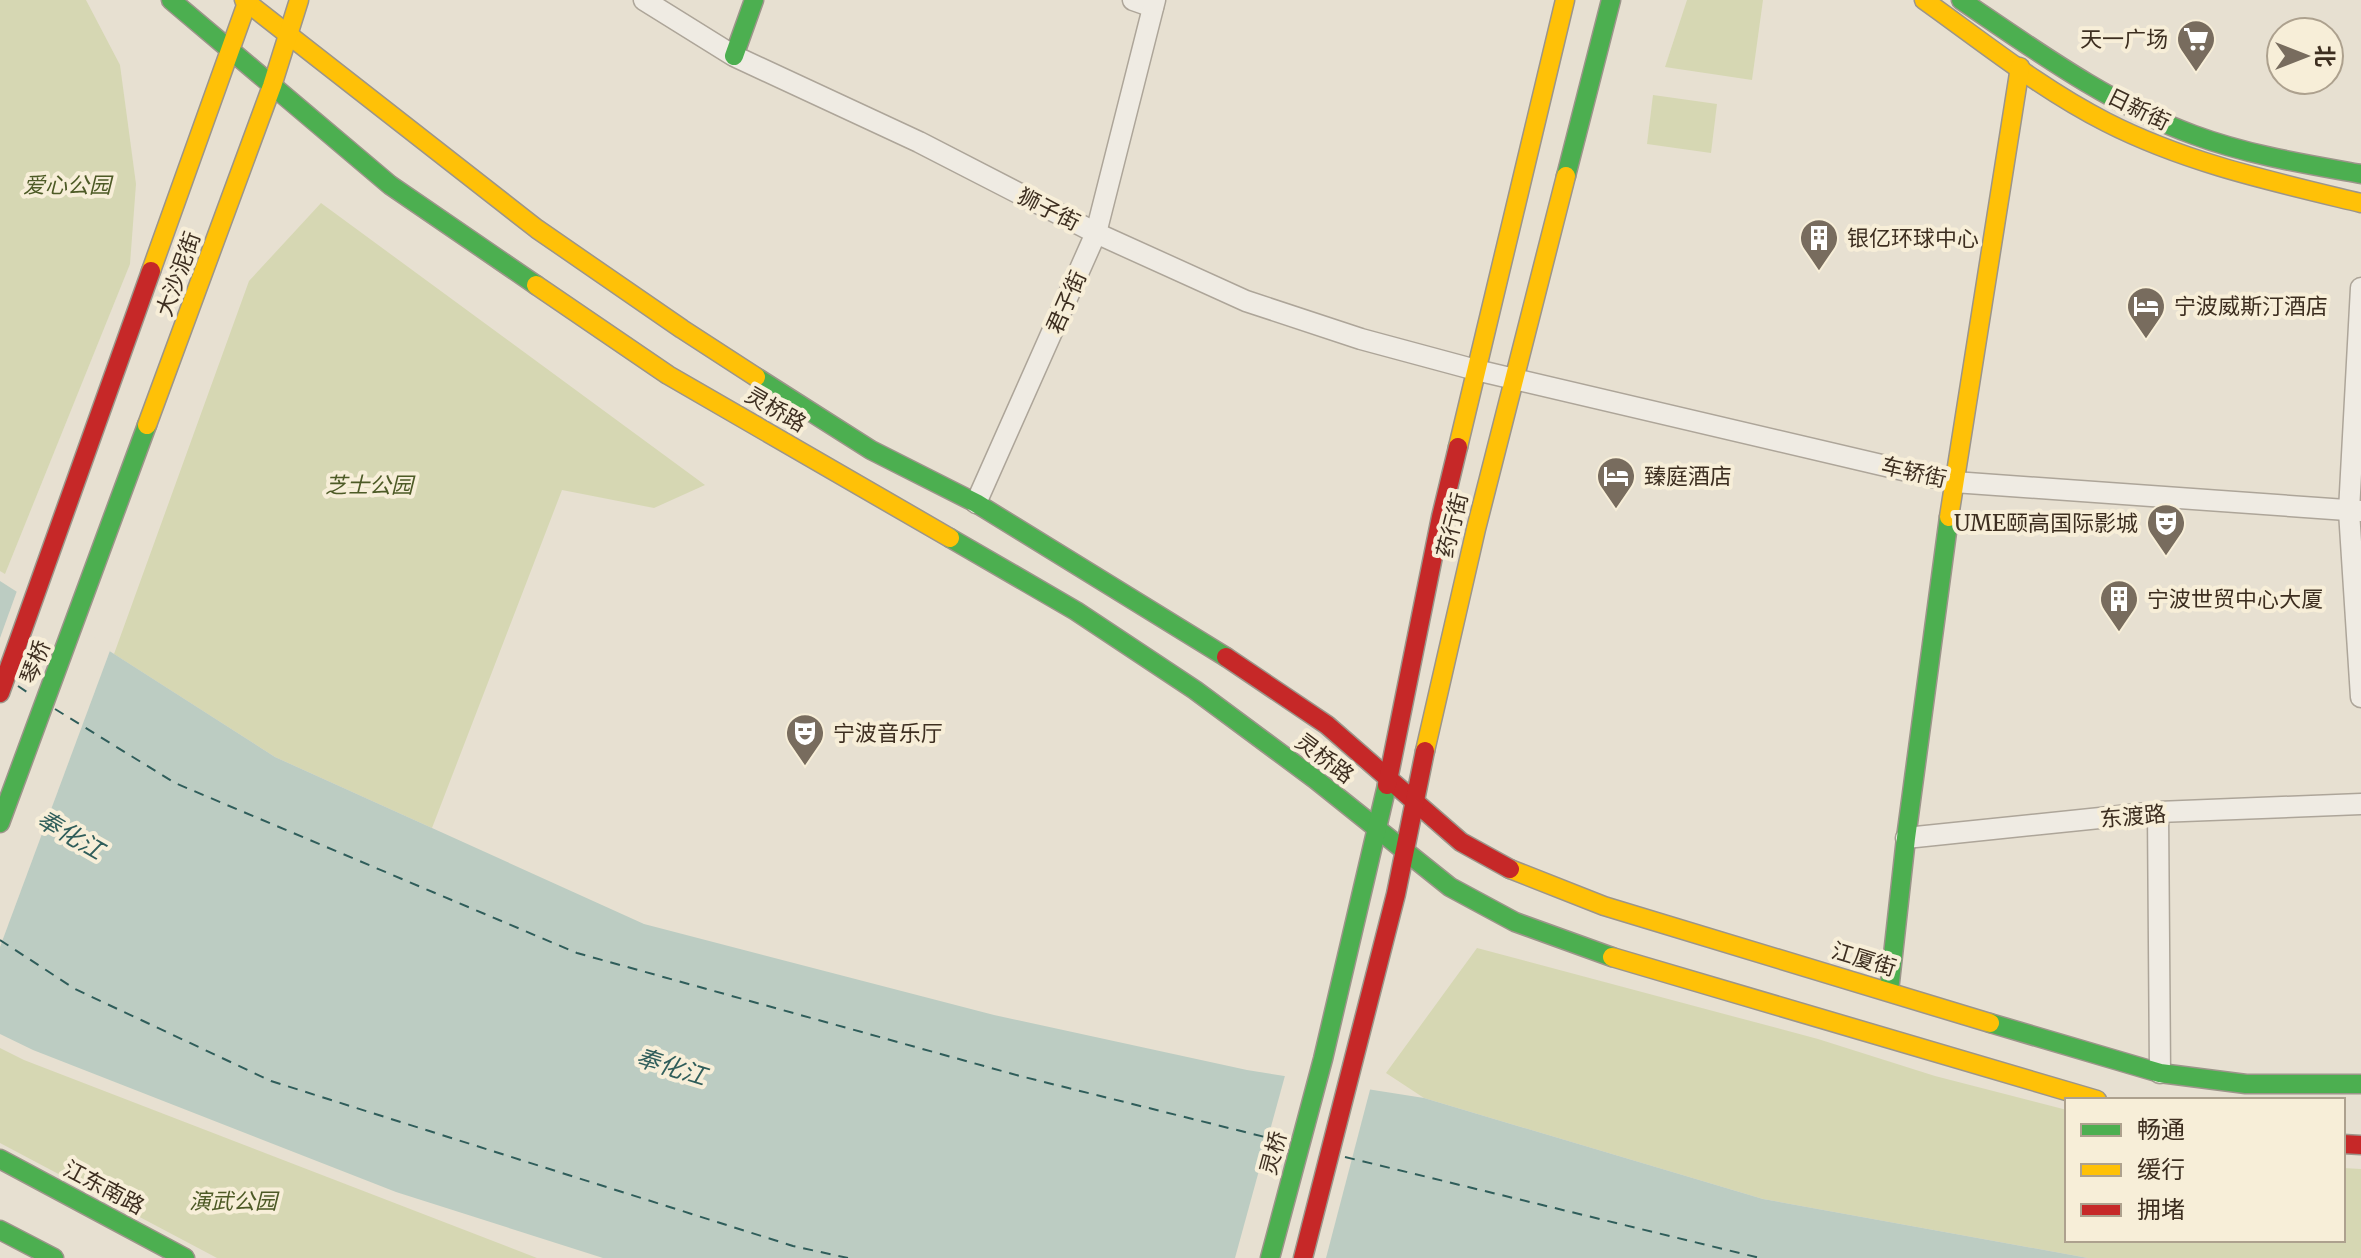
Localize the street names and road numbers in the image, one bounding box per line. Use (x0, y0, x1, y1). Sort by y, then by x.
street label: 日新街 (2103, 82, 2175, 136)
street label: 狮子街 (1013, 182, 1085, 236)
street label: 大沙泥街 (150, 228, 206, 320)
street label: 君子街 (1040, 266, 1092, 338)
street label: 灵桥路 (740, 380, 812, 438)
street label: 车轿街 (1879, 451, 1949, 493)
street label: 药行街 (1430, 490, 1474, 560)
street label: 琴桥 (14, 636, 56, 688)
street label: 灵桥路 (1290, 727, 1360, 789)
street label: 东渡路 (2099, 799, 2167, 833)
street label: 江厦街 (1828, 936, 1900, 982)
street label: 灵桥 (1254, 1128, 1292, 1178)
street label: 江东南路 (59, 1154, 149, 1220)

